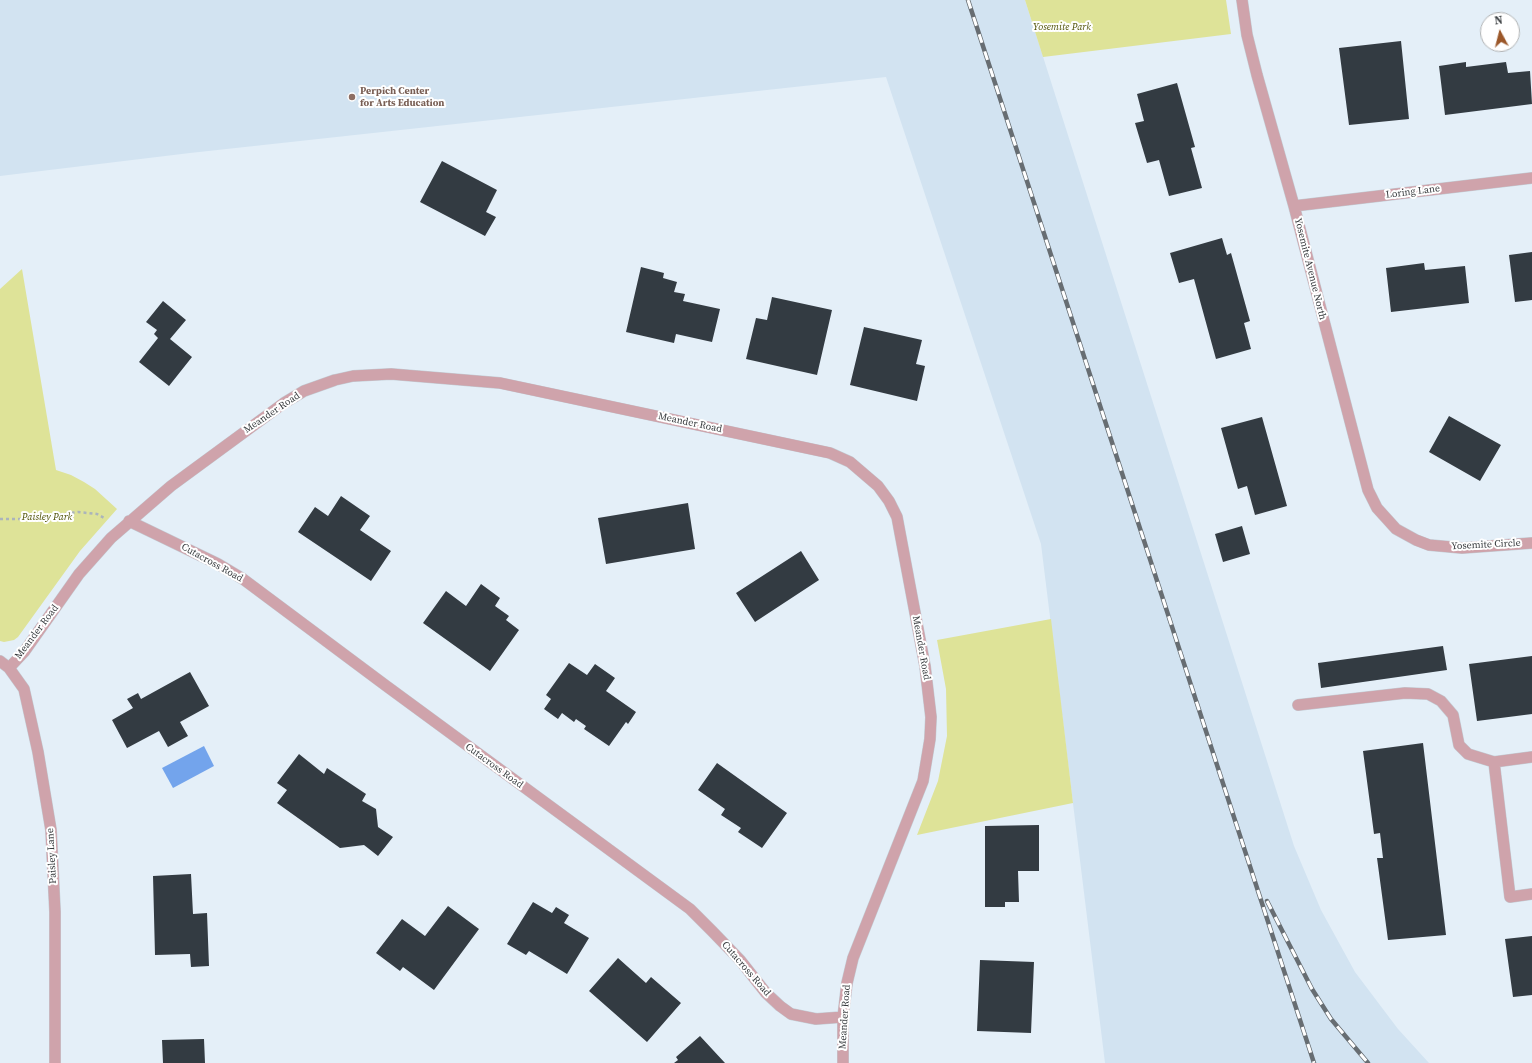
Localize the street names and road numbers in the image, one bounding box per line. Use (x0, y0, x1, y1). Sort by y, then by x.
street label: Loring Lane (1385, 183, 1441, 201)
street label: Yosemite Avenue North (1292, 217, 1328, 321)
street label: Meander Road (242, 390, 302, 436)
street label: Meander Road (657, 410, 723, 436)
street label: Yosemite Circle (1451, 537, 1521, 553)
street label: Cutacross Road (179, 541, 245, 585)
street label: Meander Road (13, 602, 61, 662)
street label: Meander Road (909, 615, 933, 681)
street label: Cutacross Road (463, 741, 525, 791)
street label: Paisley Lane (45, 828, 59, 884)
street label: Cutacross Road (719, 939, 773, 999)
street label: Meander Road (837, 984, 853, 1050)

